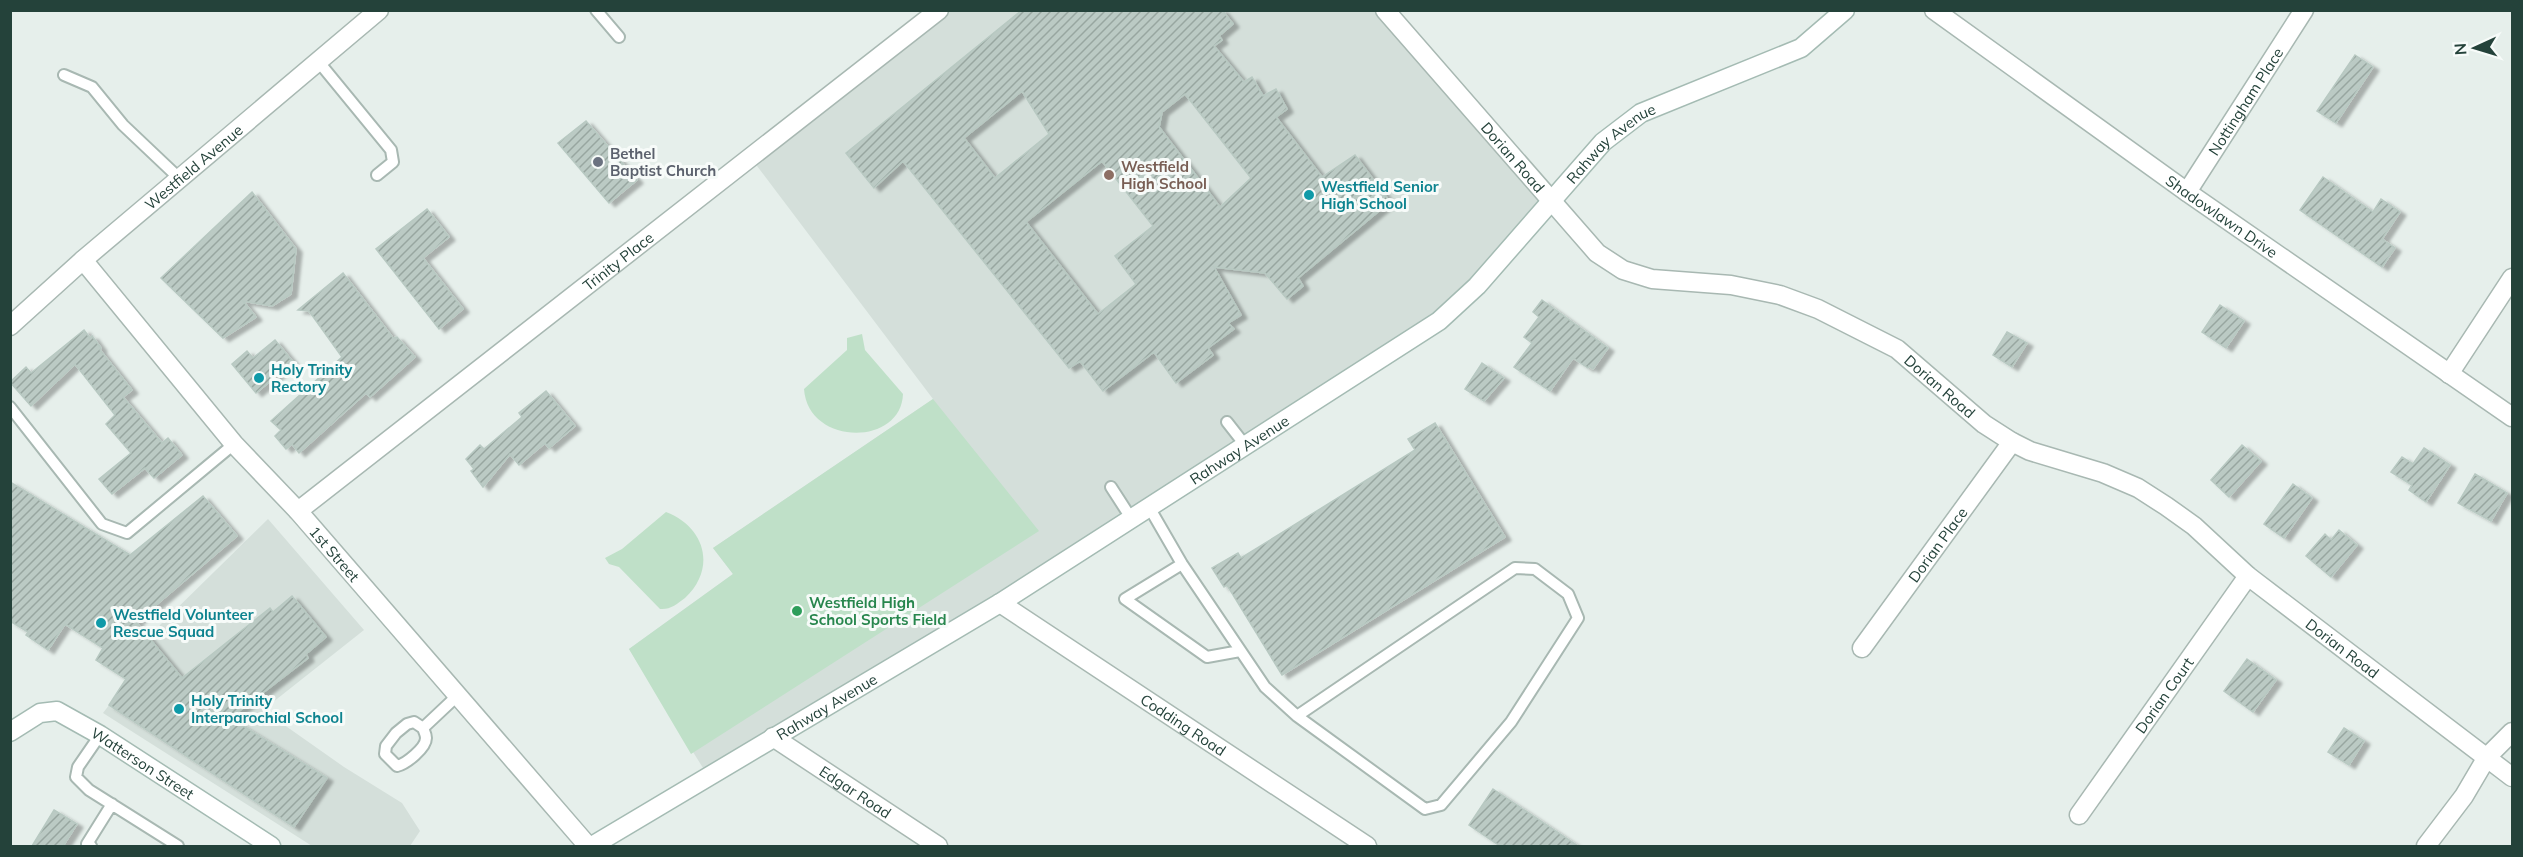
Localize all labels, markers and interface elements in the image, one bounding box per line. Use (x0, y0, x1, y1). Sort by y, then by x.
north arrow (2445, 18, 2505, 78)
text: N (2450, 42, 2470, 56)
street label: Nottingham Place (2204, 44, 2287, 159)
street label: Rahway Avenue (1562, 99, 1658, 187)
street label: Dorian Road (1477, 118, 1549, 196)
street label: Westfield Avenue (141, 120, 246, 213)
place label: Bethel Baptist Church (610, 144, 716, 180)
marker: Bethel Baptist Church (591, 155, 605, 169)
place label: Westfield High School (1121, 157, 1207, 193)
marker: Westfield High School (1102, 168, 1116, 182)
street label: Shadowlawn Drive (2162, 170, 2282, 262)
place label: Westfield Senior High School (1321, 177, 1439, 213)
marker: Westfield Senior High School (1302, 188, 1316, 202)
street label: Trinity Place (579, 228, 657, 294)
street label: Dorian Road (1901, 350, 1979, 422)
place label: Holy Trinity Rectory (271, 360, 353, 396)
marker: Holy Trinity Rectory (252, 371, 266, 385)
street label: Rahway Avenue (1186, 411, 1292, 488)
street label: Dorian Place (1904, 503, 1971, 586)
street label: 1st Street (306, 522, 364, 585)
place label: Westfield High School Sports Field (809, 593, 946, 629)
marker: Westfield High School Sports Field (790, 604, 804, 618)
place label: Westfield Volunteer Rescue Squad (113, 605, 254, 641)
street label: Dorian Road (2302, 614, 2383, 682)
marker: Westfield Volunteer Rescue Squad (94, 616, 108, 630)
street label: Dorian Court (2131, 653, 2197, 737)
street label: Rahway Avenue (773, 669, 880, 744)
street label: Codding Road (1137, 689, 1230, 760)
place label: Holy Trinity Interparochial School (191, 691, 343, 727)
marker: Holy Trinity Interparochial School (172, 702, 186, 716)
street label: Watterson Street (88, 723, 198, 803)
street label: Edgar Road (816, 761, 895, 822)

